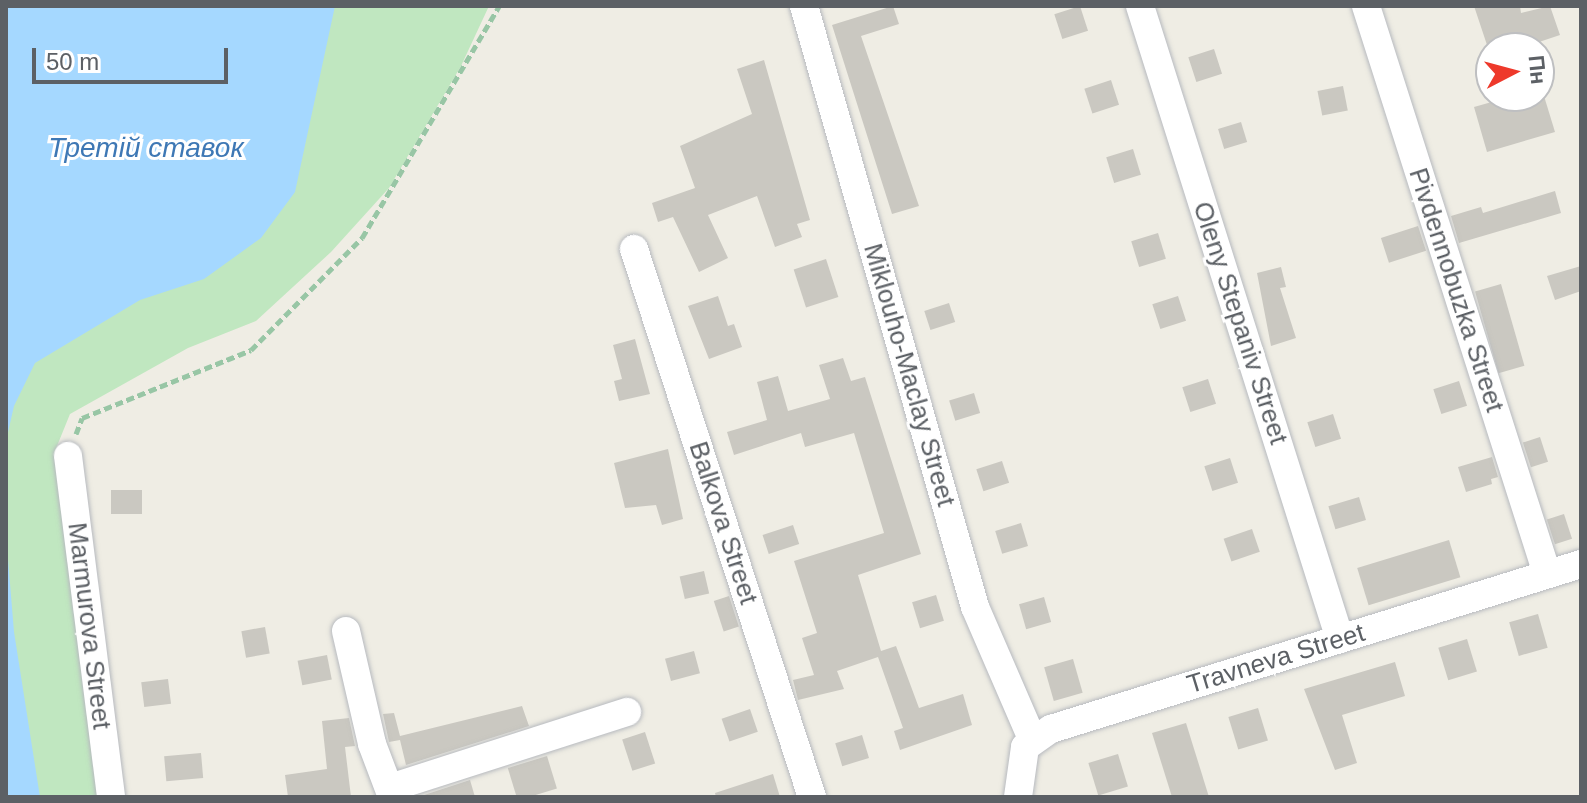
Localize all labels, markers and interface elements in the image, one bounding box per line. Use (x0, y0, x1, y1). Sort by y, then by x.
scale bar (36, 32, 232, 82)
north arrow (1475, 32, 1555, 112)
text: 50 m (46, 48, 99, 75)
text: Пн (1523, 54, 1551, 85)
water label: Третій ставок (48, 131, 244, 165)
street label: Pivdennobuzka Street (1402, 164, 1510, 416)
street label: Oleny Stepaniv Street (1186, 198, 1294, 448)
street label: Miklouho-Maclay Street (857, 240, 961, 510)
street label: Balkova Street (682, 438, 764, 608)
street label: Marmurova Street (61, 521, 117, 731)
street label: Travneva Street (1183, 617, 1369, 701)

